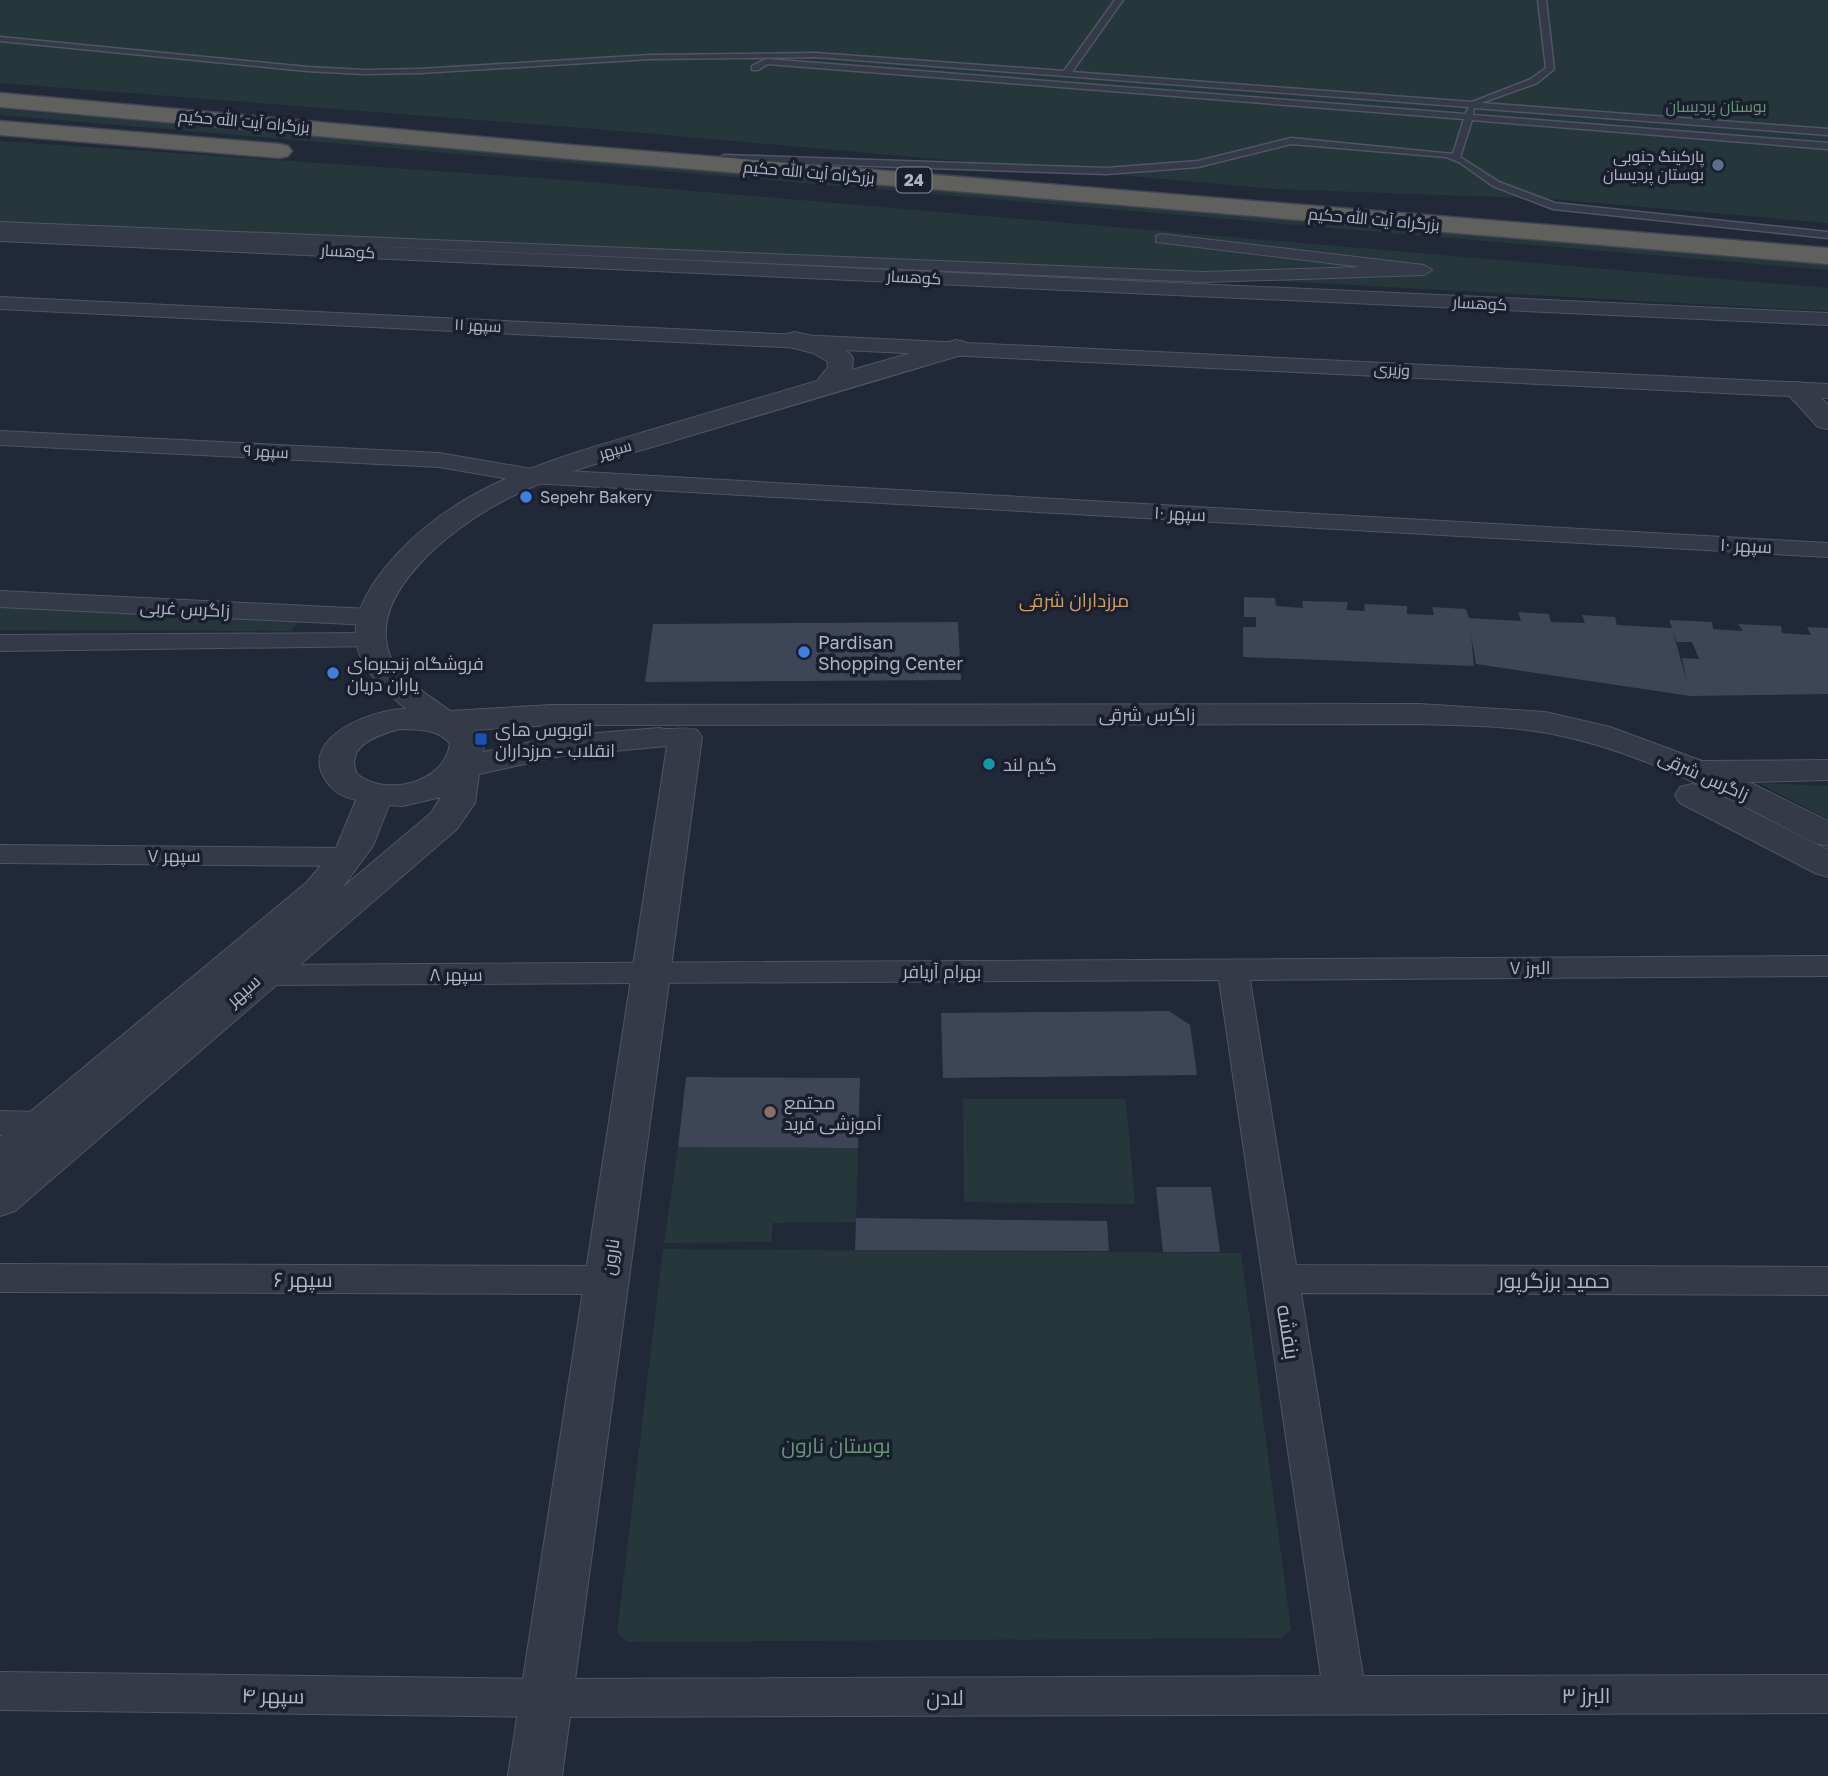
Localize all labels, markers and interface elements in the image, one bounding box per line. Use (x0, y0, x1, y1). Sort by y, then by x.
park label: بوستان پردیسان (1665, 96, 1767, 118)
street label: بزرگراه آیت الله حکیم (177, 105, 311, 139)
place label: پارکینگ جنوبی بوستان پردیسان (1603, 146, 1705, 186)
street label: بزرگراه آیت الله حکیم (742, 156, 876, 190)
marker: پارکینگ جنوبی بوستان پردیسان (1710, 157, 1726, 173)
road number: 24 (897, 168, 932, 192)
street label: بزرگراه آیت الله حکیم (1307, 203, 1441, 237)
street label: کوهسار (319, 240, 376, 262)
street label: کوهسار (885, 266, 942, 288)
street label: کوهسار (1451, 292, 1508, 314)
street label: سپهر ۱۱ (454, 314, 502, 337)
street label: وزیری (1373, 358, 1411, 381)
street label: سپهر (595, 435, 634, 464)
street label: سپهر ۹ (243, 440, 289, 463)
place label: Sepehr Bakery (540, 487, 652, 507)
marker: Sepehr Bakery (518, 489, 534, 505)
street label: سپهر ۱۰ (1153, 501, 1207, 526)
street label: سپهر ۱۰ (1719, 533, 1773, 558)
district label: مرزداران شرقی (1019, 588, 1129, 612)
street label: زاگرس غربی (139, 595, 231, 622)
place label: Pardisan Shopping Center (818, 631, 963, 674)
marker: Pardisan Shopping Center (796, 644, 812, 660)
place label: فروشگاه زنجیره‌ای یاران دریان (347, 652, 484, 696)
marker: فروشگاه زنجیره‌ای یاران دریان (325, 665, 341, 681)
street label: زاگرس شرقی (1099, 703, 1195, 726)
place label: اتوبوس های انقلاب - مرزداران (495, 718, 615, 762)
marker: اتوبوس های انقلاب - مرزداران (473, 731, 489, 747)
street label: زاگرس شرقی (1655, 745, 1753, 806)
place label: گیم لند (1003, 753, 1057, 777)
marker: گیم لند (981, 756, 997, 772)
street label: سپهر ۷ (147, 844, 201, 867)
street label: البرز ۷ (1510, 956, 1550, 979)
street label: بهرام آریافر (902, 960, 981, 984)
street label: سپهر ۸ (429, 963, 483, 986)
street label: سپهر (221, 969, 265, 1012)
place label: مجتمع آموزشی فرید (784, 1091, 882, 1135)
marker: مجتمع آموزشی فرید (762, 1104, 778, 1120)
street label: نارون (597, 1237, 624, 1277)
street label: سپهر ۶ (274, 1266, 333, 1293)
street label: حمید برزگرپور (1497, 1267, 1610, 1295)
street label: بنفشه (1272, 1303, 1306, 1361)
park label: بوستان نارون (781, 1432, 891, 1459)
street label: سپهر ۴ (241, 1681, 305, 1710)
street label: البرز ۳ (1562, 1682, 1610, 1708)
street label: لادن (926, 1684, 964, 1711)

